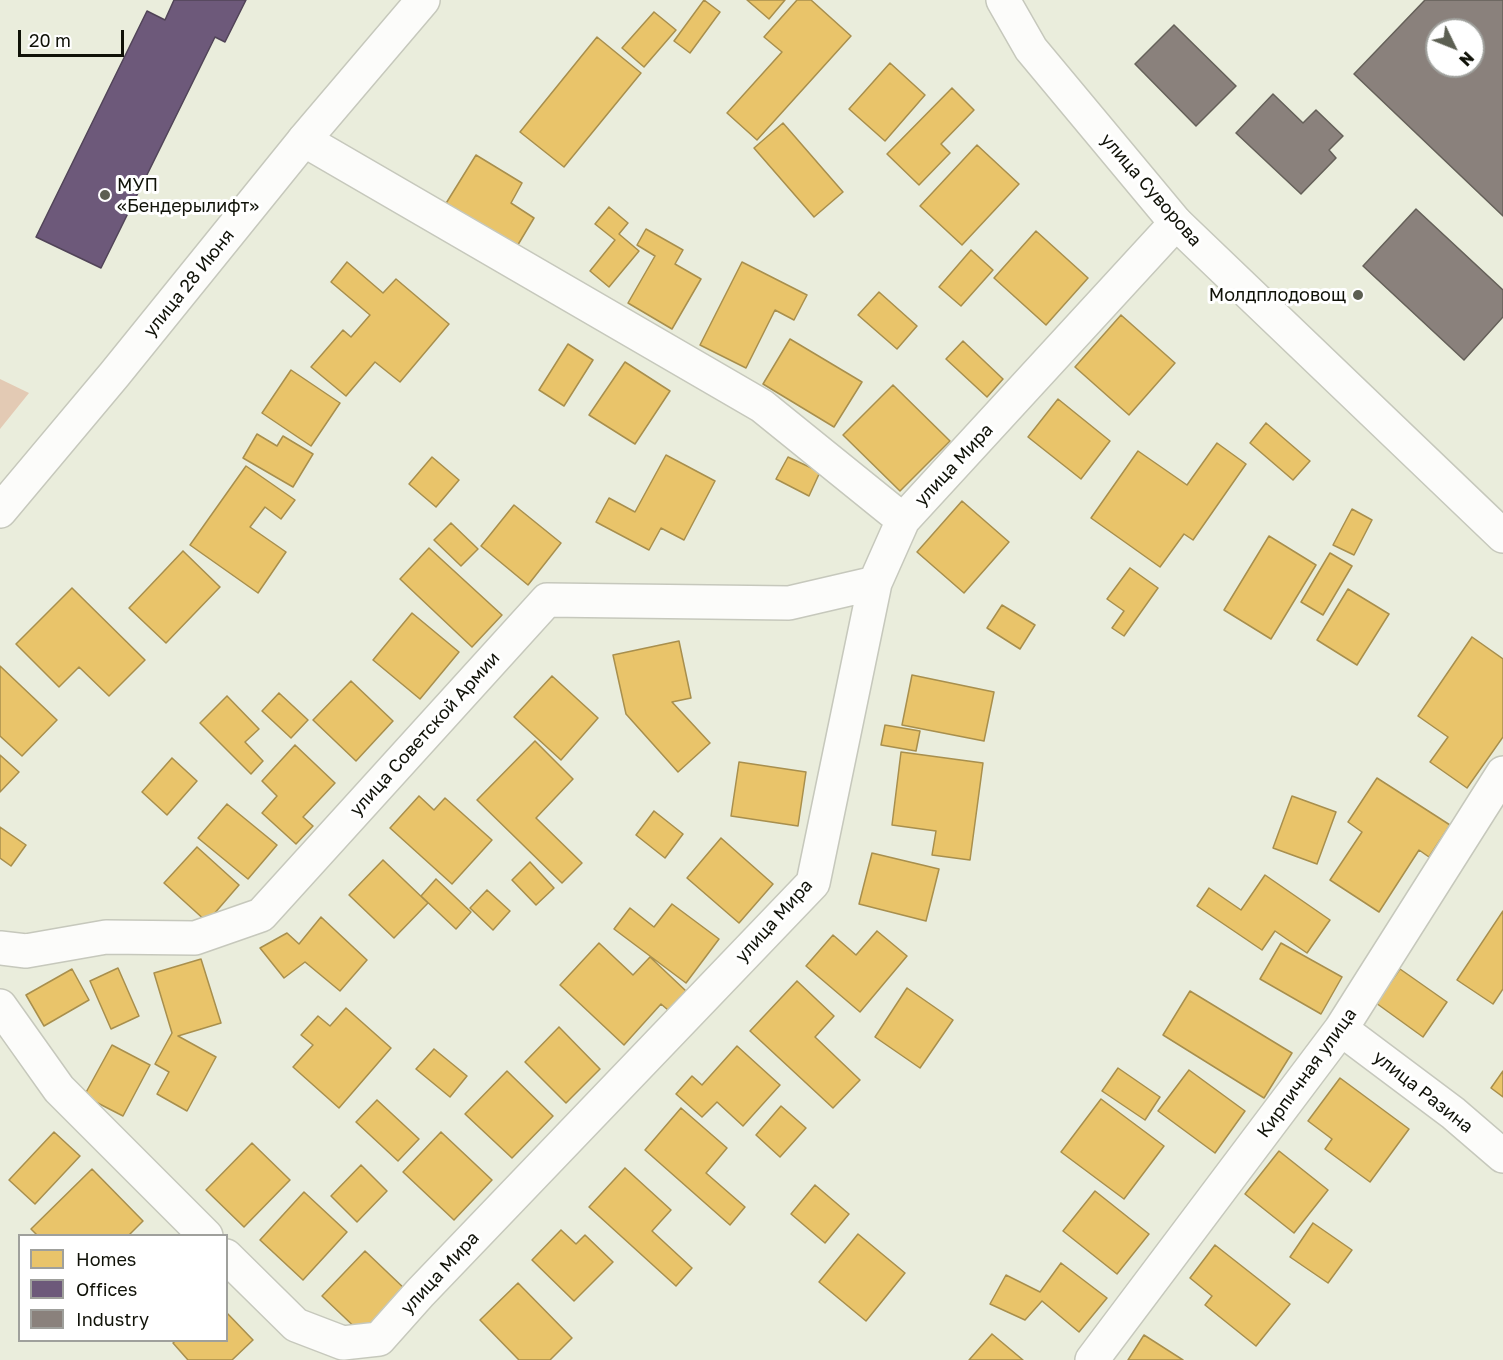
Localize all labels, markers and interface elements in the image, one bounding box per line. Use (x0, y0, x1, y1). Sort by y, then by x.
scale bar (21, 18, 128, 56)
north arrow (1425, 18, 1485, 78)
text: 20 m (29, 29, 71, 51)
text: N (1455, 48, 1478, 70)
street label: улица Суворова (1096, 129, 1206, 251)
place label: МУП «Бендерылифт» (117, 174, 259, 216)
marker: МУП «Бендерылифт» (98, 188, 112, 202)
street label: улица 28 Июня (139, 225, 239, 341)
place label: Молдплодовощ (1209, 284, 1346, 306)
marker: Молдплодовощ (1351, 288, 1365, 302)
street label: улица Мира (910, 419, 998, 511)
street label: улица Советской Армии (346, 647, 504, 821)
street label: улица Мира (731, 875, 817, 967)
street label: Кирпичная улица (1253, 1004, 1361, 1142)
street label: улица Разина (1369, 1046, 1477, 1138)
street label: улица Мира (396, 1227, 484, 1319)
legend (18, 1234, 228, 1342)
text: Homes (76, 1248, 136, 1270)
text: Offices (76, 1278, 137, 1300)
text: Industry (76, 1308, 149, 1330)

